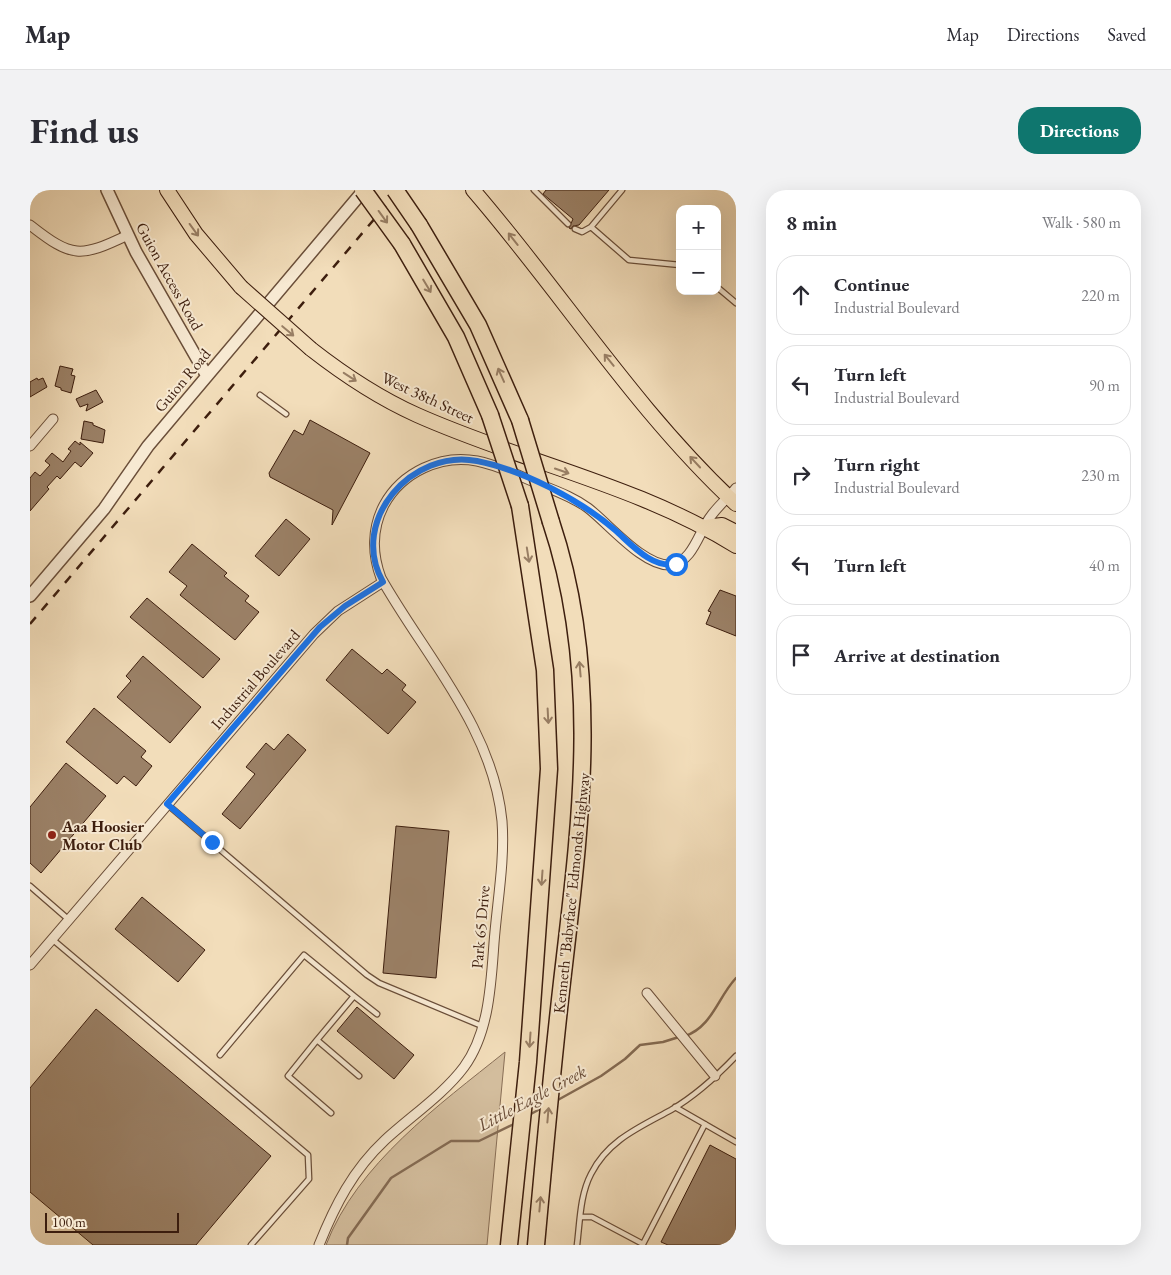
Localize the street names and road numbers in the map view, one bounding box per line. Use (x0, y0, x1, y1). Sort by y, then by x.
street label: Guion Access Road (131, 219, 208, 335)
street label: Guion Road (150, 343, 216, 417)
street label: West 38th Street (378, 367, 477, 428)
street label: Industrial Boulevard (206, 624, 305, 734)
street label: Kenneth "Babyface" Edmonds Highway (548, 771, 595, 1015)
street label: Park 65 Drive (466, 885, 495, 969)

